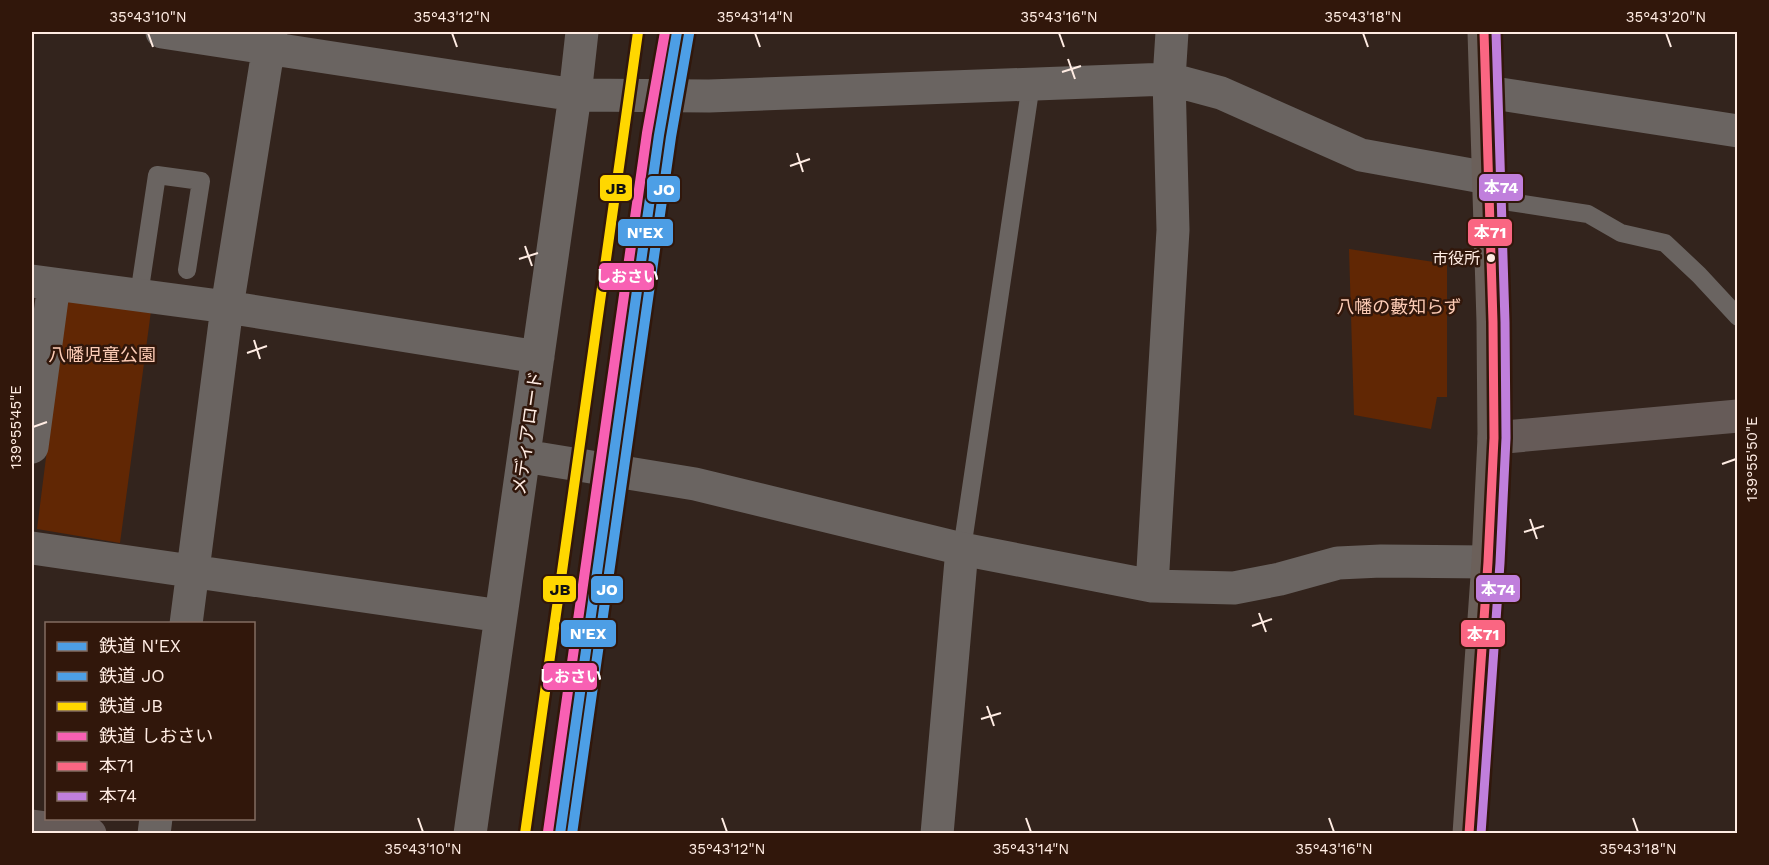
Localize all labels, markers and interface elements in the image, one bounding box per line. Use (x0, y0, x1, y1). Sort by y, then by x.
text: 35°43'10"N (109, 8, 187, 26)
text: 35°43'12"N (413, 8, 491, 26)
text: 35°43'14"N (717, 8, 793, 26)
text: 35°43'16"N (1020, 8, 1098, 26)
text: 35°43'18"N (1324, 8, 1402, 26)
text: 35°43'20"N (1626, 8, 1706, 26)
line badge: 本74 (1478, 173, 1524, 202)
line badge: JB (599, 174, 633, 202)
line badge: JO (646, 175, 681, 203)
text: 本74 (1484, 178, 1518, 197)
text: JB (606, 179, 626, 198)
text: JO (653, 180, 675, 199)
line badge: N'EX (617, 218, 674, 247)
line badge: 本71 (1467, 218, 1513, 247)
text: N'EX (627, 223, 664, 242)
text: 本71 (1474, 223, 1506, 242)
place label: 市役所 (1432, 249, 1480, 268)
marker: 市役所 (1485, 252, 1497, 264)
line badge: しおさい (598, 262, 655, 291)
text: しおさい (595, 267, 659, 286)
park label: 八幡の藪知らず (1336, 296, 1462, 317)
park label: 八幡児童公園 (48, 344, 156, 365)
street label: メディアロード (508, 370, 546, 496)
text: 139°55'45"E (7, 385, 25, 469)
text: 139°55'50"E (1743, 416, 1761, 502)
line badge: 本74 (1475, 574, 1521, 603)
line badge: JB (542, 575, 577, 603)
line badge: JO (590, 575, 624, 604)
text: JB (550, 580, 570, 599)
text: JO (596, 580, 618, 599)
text: 本74 (1481, 580, 1515, 599)
line badge: N'EX (560, 619, 617, 648)
line badge: 本71 (1460, 619, 1506, 648)
legend (45, 622, 255, 820)
text: N'EX (570, 624, 607, 643)
text: 本71 (1467, 625, 1499, 644)
text: 鉄道 N'EX (99, 635, 181, 656)
line badge: しおさい (542, 662, 598, 691)
text: 鉄道 JO (99, 665, 165, 686)
text: しおさい (538, 667, 602, 686)
text: 鉄道 JB (99, 695, 163, 716)
text: 鉄道 しおさい (99, 725, 213, 746)
text: 本71 (99, 755, 134, 776)
text: 本74 (99, 785, 137, 806)
text: 35°43'10"N (384, 840, 462, 858)
text: 35°43'12"N (688, 840, 766, 858)
text: 35°43'14"N (993, 840, 1069, 858)
text: 35°43'16"N (1295, 840, 1373, 858)
text: 35°43'18"N (1599, 840, 1677, 858)

